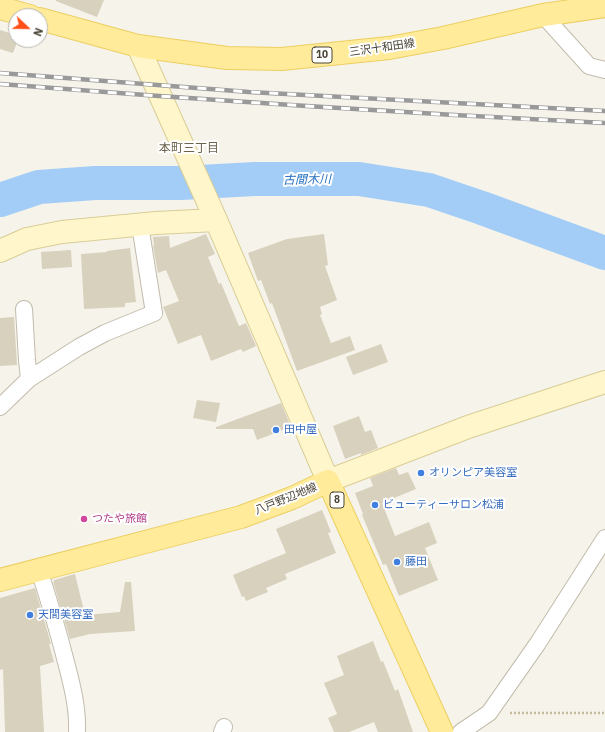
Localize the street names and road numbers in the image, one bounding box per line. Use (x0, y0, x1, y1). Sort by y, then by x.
street label: 三沢十和田線 (348, 37, 416, 59)
road number: 10 (312, 47, 332, 63)
street label: 八戸野辺地線 (253, 481, 319, 517)
road number: 8 (330, 492, 344, 508)

